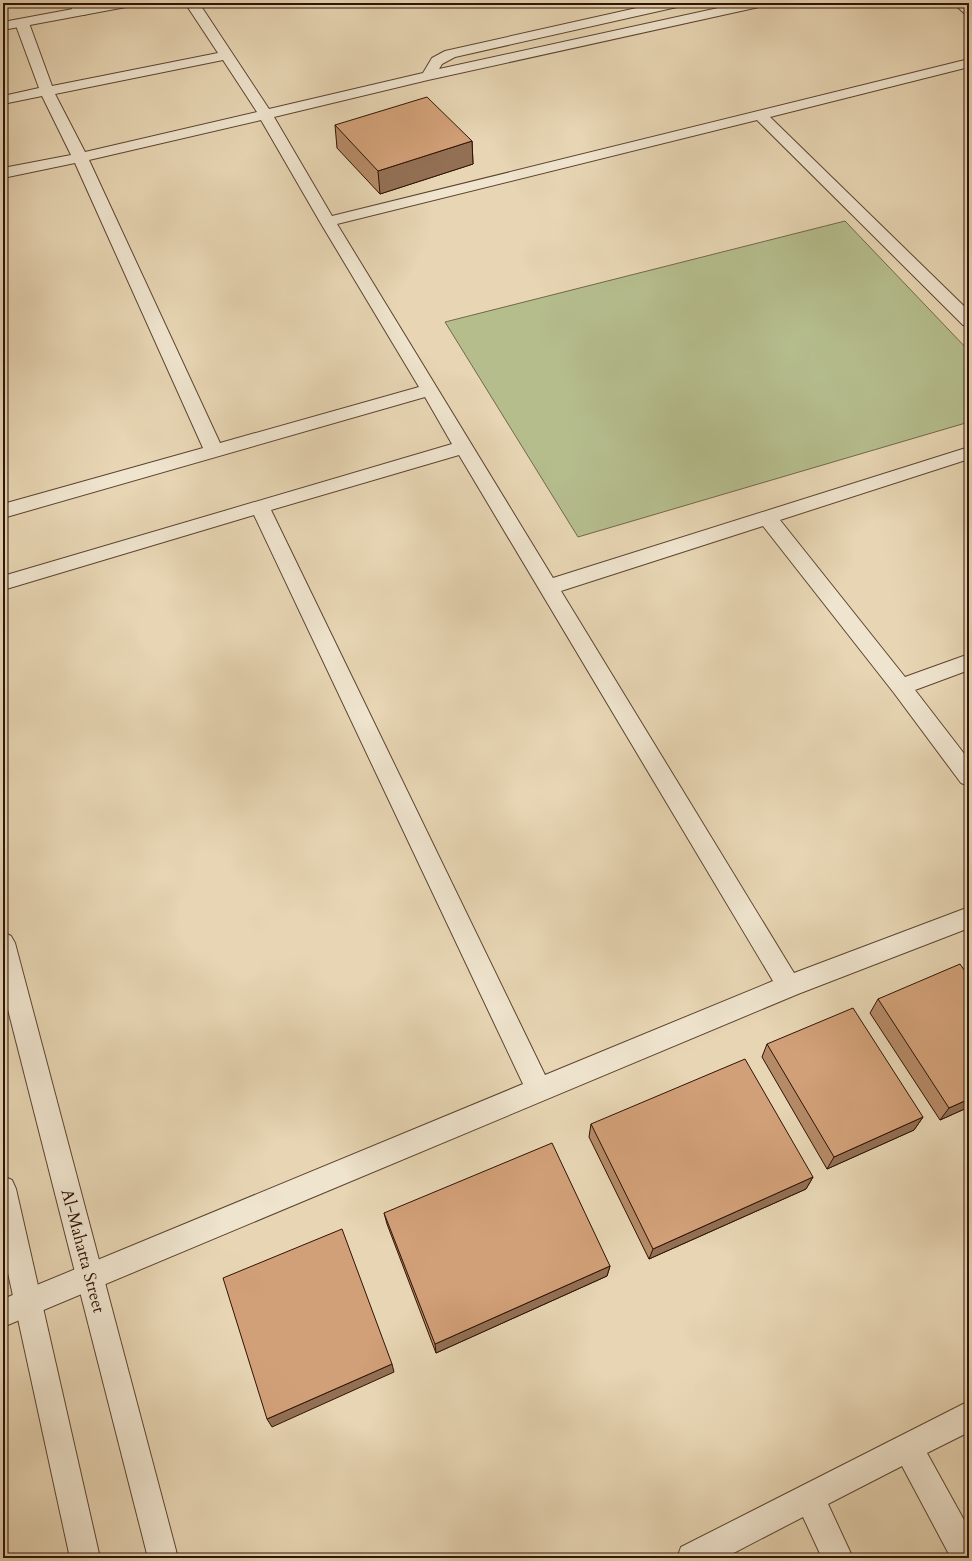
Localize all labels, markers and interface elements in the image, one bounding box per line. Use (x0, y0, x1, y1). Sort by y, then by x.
street label: Al-Mahatta Street (55, 1186, 111, 1316)

